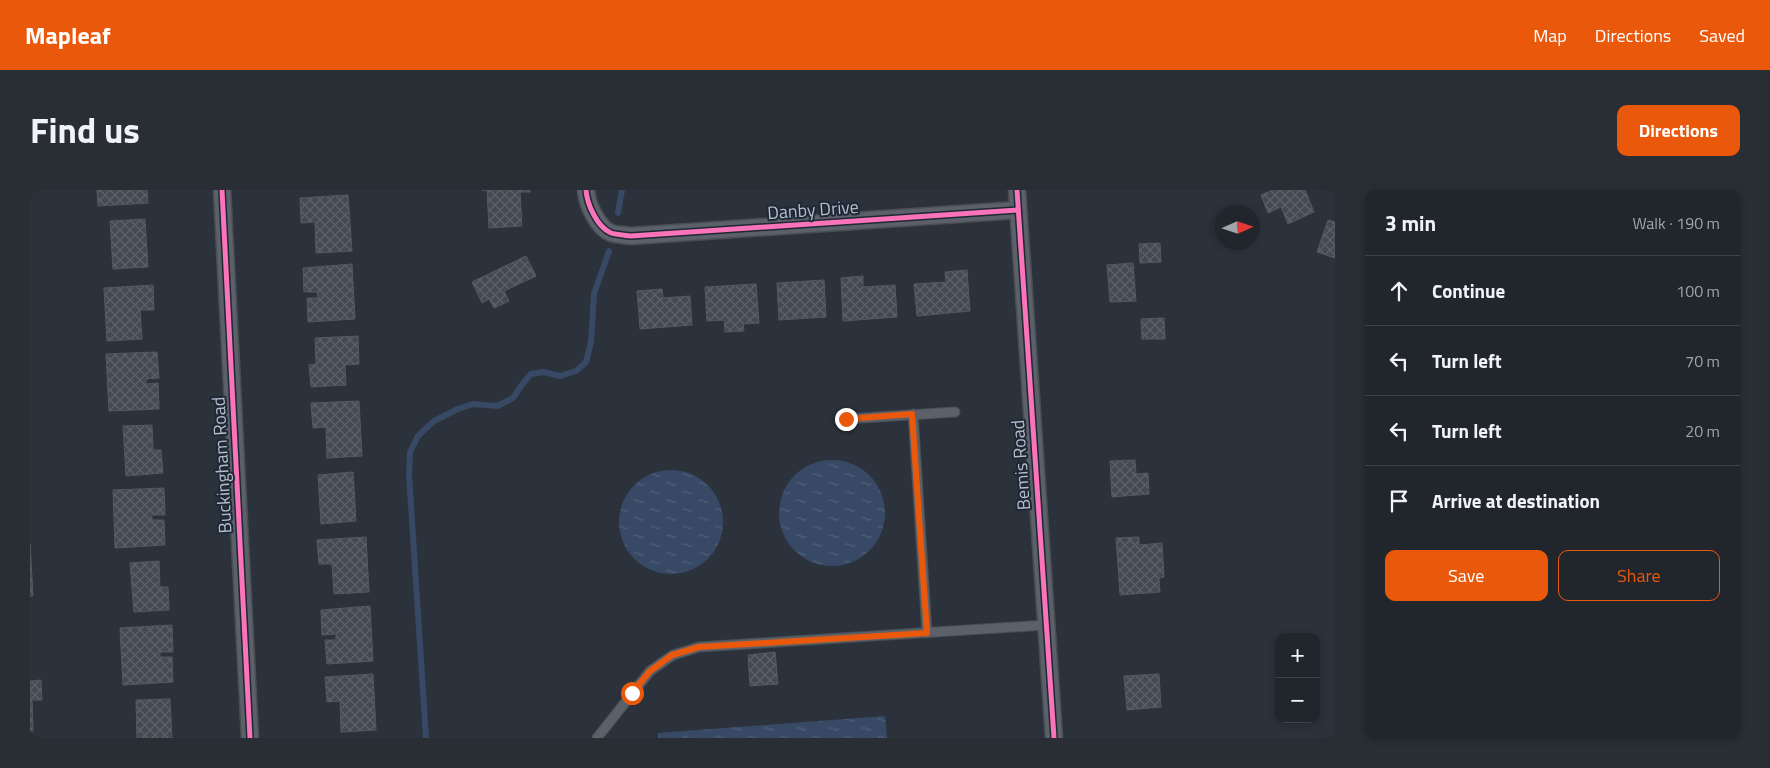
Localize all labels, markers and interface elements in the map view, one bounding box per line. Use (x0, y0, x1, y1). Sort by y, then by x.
text: Mapleaf (25, 17, 110, 53)
text: Map (1533, 22, 1567, 49)
text: Directions (1595, 22, 1671, 49)
text: Saved (1699, 22, 1745, 49)
text: Find us (30, 103, 140, 157)
button: Directions (1617, 105, 1740, 156)
street label: Danby Drive (766, 193, 860, 226)
north arrow (1215, 205, 1260, 250)
text: 3 min (1385, 207, 1436, 239)
text: Walk · 190 m (1632, 211, 1720, 235)
text: Continue (1432, 276, 1505, 305)
icon: ahead (1385, 277, 1413, 305)
text: 100 m (1676, 279, 1720, 303)
text: Turn left (1432, 346, 1502, 375)
icon: left (1385, 347, 1413, 375)
text: 70 m (1685, 349, 1720, 373)
street label: Buckingham Road (204, 396, 239, 534)
route end (835, 408, 858, 431)
text: Turn left (1432, 416, 1502, 445)
icon: left (1385, 417, 1413, 445)
street label: Bemis Road (1004, 419, 1037, 511)
text: 20 m (1685, 419, 1720, 443)
text: Arrive at destination (1432, 486, 1600, 515)
icon: arrive (1385, 487, 1413, 515)
button: Save (1385, 550, 1548, 601)
button: Share (1558, 550, 1720, 601)
map controls (1275, 633, 1320, 723)
button: + (1275, 633, 1320, 678)
button: − (1275, 678, 1320, 723)
route start (621, 682, 644, 705)

